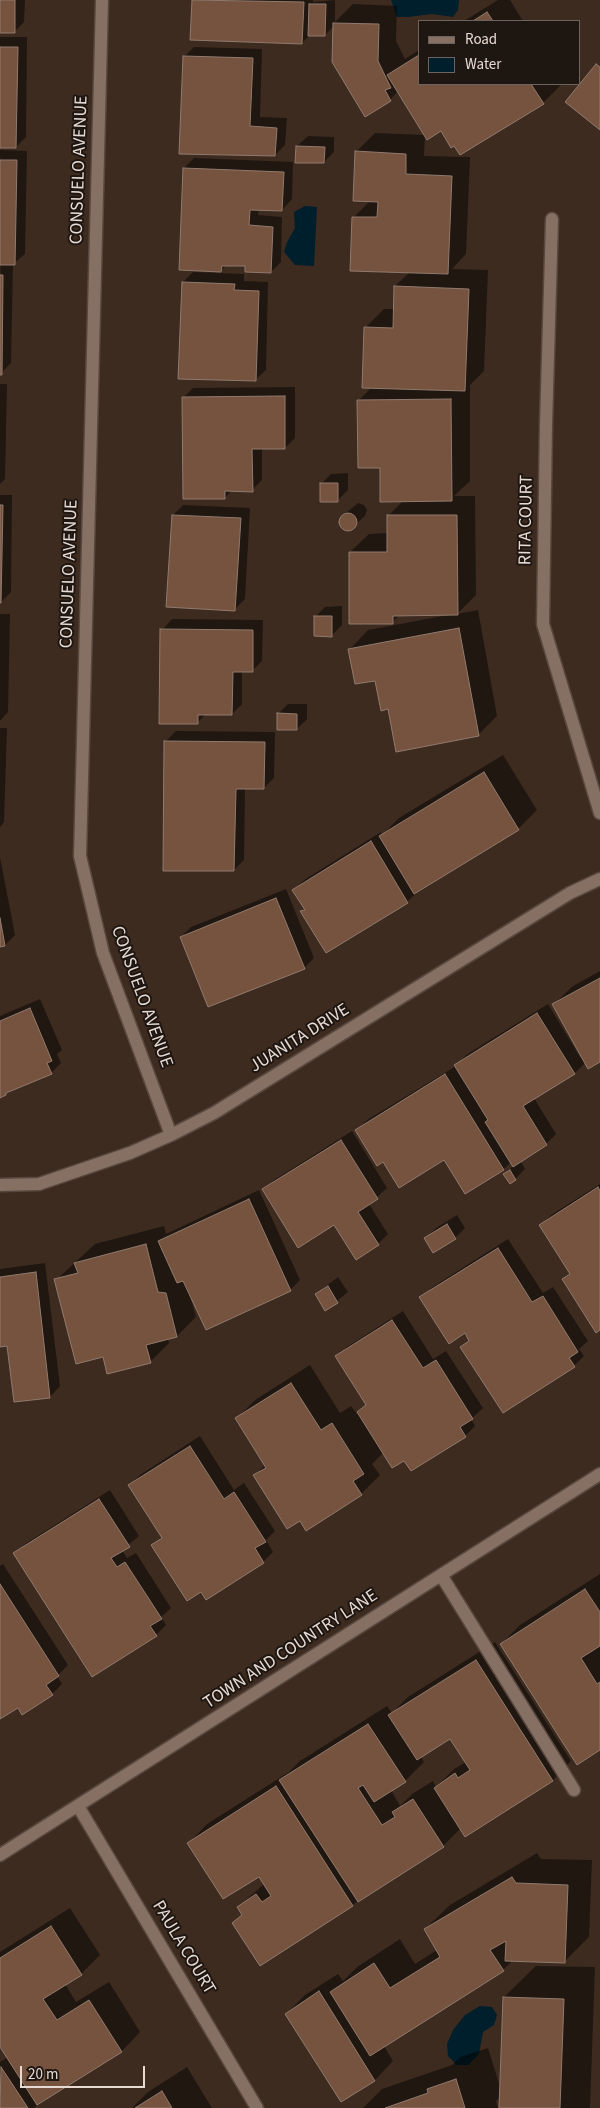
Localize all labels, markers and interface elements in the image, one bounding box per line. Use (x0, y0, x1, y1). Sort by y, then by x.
legend (418, 20, 580, 85)
text: Road (465, 29, 497, 50)
text: Water (465, 54, 501, 75)
street label: CONSUELO AVENUE (67, 95, 93, 245)
street label: RITA COURT (515, 475, 539, 565)
street label: CONSUELO AVENUE (57, 499, 83, 649)
street label: CONSUELO AVENUE (105, 923, 177, 1071)
street label: JUANITA DRIVE (246, 1000, 354, 1078)
street label: TOWN AND COUNTRY LANE (200, 1586, 382, 1714)
street label: PAULA COURT (147, 1897, 219, 1999)
scale bar (22, 2056, 148, 2088)
text: 20 m (28, 2064, 58, 2085)

